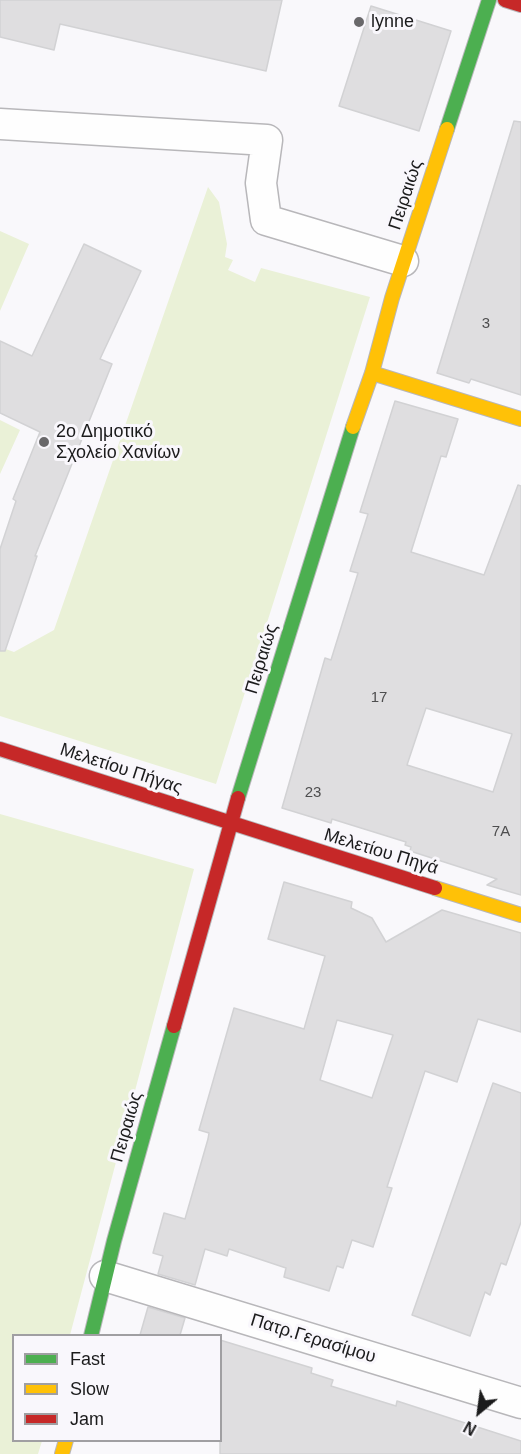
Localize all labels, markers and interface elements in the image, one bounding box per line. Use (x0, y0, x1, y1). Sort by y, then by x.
place label: lynne (371, 11, 414, 33)
marker: lynne (352, 15, 366, 29)
street label: Πειραιώς (385, 157, 427, 233)
house number: 3 (482, 315, 490, 333)
place label: 2ο Δημοτικό Σχολείο Χανίων (56, 421, 180, 464)
marker: 2ο Δημοτικό Σχολείο Χανίων (37, 435, 51, 449)
street label: Πειραιώς (241, 621, 283, 697)
house number: 17 (371, 689, 387, 707)
street label: Μελετίου Πήγας (57, 739, 185, 799)
house number: 23 (305, 784, 321, 802)
house number: 7Α (492, 823, 510, 841)
street label: Μελετίου Πηγά (321, 824, 441, 880)
street label: Πειραιώς (107, 1089, 147, 1165)
street label: Πατρ.Γερασίμου (248, 1310, 378, 1368)
legend (12, 1334, 222, 1442)
text: Fast (70, 1349, 105, 1369)
text: Slow (70, 1379, 109, 1399)
north arrow (449, 1382, 509, 1442)
text: Jam (70, 1409, 104, 1429)
text: N (461, 1418, 479, 1438)

